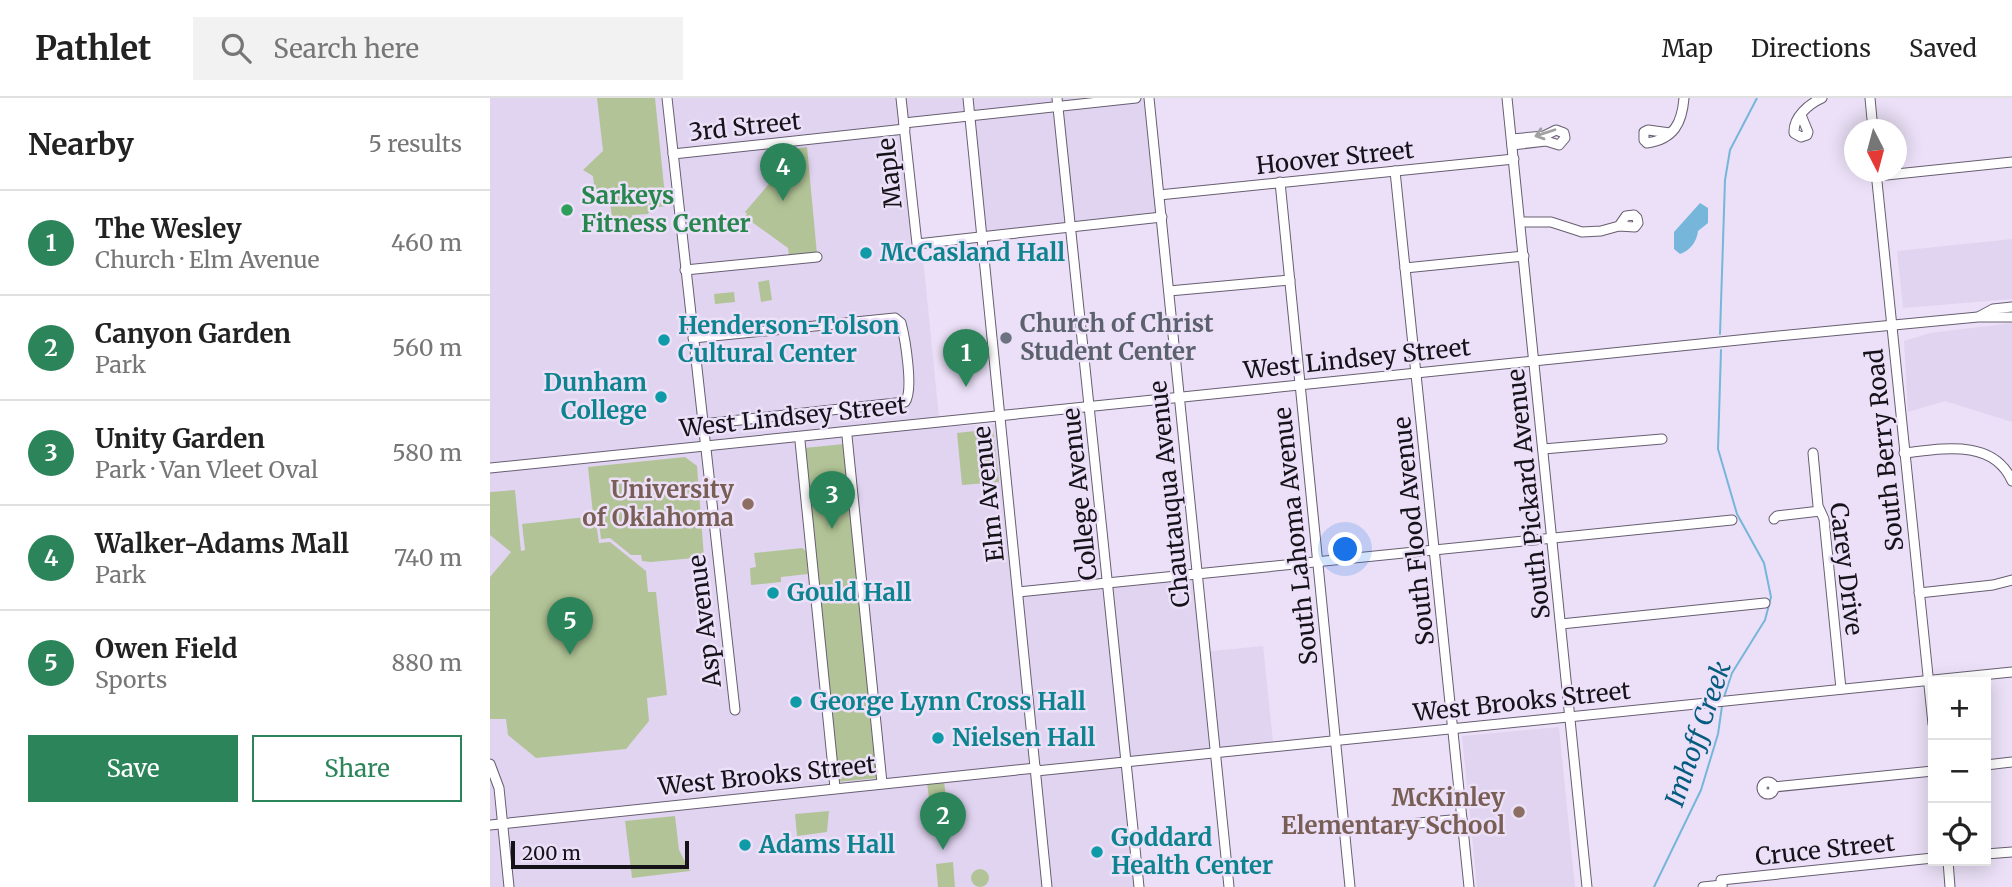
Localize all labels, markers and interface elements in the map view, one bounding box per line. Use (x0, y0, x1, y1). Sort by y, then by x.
search box (193, 17, 683, 80)
text: Pathlet (35, 28, 151, 69)
icon: search (217, 29, 255, 67)
text: Search here (273, 32, 419, 65)
text: Map (1662, 33, 1713, 64)
text: Directions (1751, 33, 1871, 64)
text: Saved (1909, 33, 1977, 64)
street label: 3rd Street (688, 105, 803, 148)
north arrow (1844, 119, 1907, 182)
text: Nearby (28, 125, 134, 163)
one-way arrow (1535, 128, 1557, 141)
text: 5 results (368, 129, 462, 158)
street label: Hoover Street (1255, 134, 1416, 181)
street label: Maple (870, 136, 909, 210)
pin: 4 (760, 143, 806, 201)
place label: Sarkeys Fitness Center (581, 180, 751, 239)
marker: Sarkeys Fitness Center (559, 202, 575, 218)
text: The Wesley (95, 212, 242, 245)
text: 1 (46, 228, 56, 257)
text: 460 m (391, 228, 462, 257)
place label: McCasland Hall (880, 237, 1065, 268)
text: Church · Elm Avenue (95, 245, 320, 274)
marker: McCasland Hall (858, 245, 874, 261)
place label: Church of Christ Student Center (1020, 308, 1214, 367)
place label: Henderson-Tolson Cultural Center (678, 310, 899, 369)
text: Canyon Garden (95, 317, 291, 350)
pin: 1 (943, 329, 989, 387)
marker: Church of Christ Student Center (998, 330, 1014, 346)
street label: West Lindsey Street (1241, 331, 1473, 386)
marker: Henderson-Tolson Cultural Center (656, 332, 672, 348)
text: 2 (44, 333, 58, 362)
text: 560 m (392, 333, 462, 362)
street label: South Berry Road (1858, 347, 1911, 553)
text: Park (95, 350, 146, 379)
place label: Dunham College (543, 367, 647, 426)
street label: South Pickard Avenue (1500, 367, 1557, 621)
street label: Chautauqua Avenue (1142, 379, 1197, 609)
marker: Dunham College (653, 389, 669, 405)
street label: West Lindsey Street (677, 389, 909, 444)
street label: College Avenue (1055, 406, 1104, 582)
street label: South Lahoma Avenue (1267, 406, 1324, 666)
street label: South Flood Avenue (1386, 415, 1441, 647)
text: Unity Garden (95, 422, 265, 455)
street label: Elm Avenue (966, 424, 1011, 564)
text: 3 (44, 438, 58, 467)
text: 580 m (392, 438, 462, 467)
text: Park · Van Vleet Oval (95, 455, 318, 484)
pin: 3 (809, 471, 855, 529)
place label: University of Oklahoma (582, 474, 735, 533)
marker: University of Oklahoma (740, 496, 756, 512)
street label: Carey Drive (1823, 501, 1870, 637)
text: Walker-Adams Mall (95, 527, 349, 560)
your location (1328, 532, 1362, 566)
text: 4 (44, 543, 58, 572)
text: 740 m (394, 543, 462, 572)
street label: Asp Avenue (681, 553, 728, 690)
text: Park (95, 560, 146, 589)
place label: Gould Hall (787, 577, 912, 608)
marker: Gould Hall (765, 585, 781, 601)
pin: 5 (547, 597, 593, 655)
text: Owen Field (95, 632, 238, 665)
text: 5 (44, 648, 58, 677)
text: 880 m (392, 648, 462, 677)
water label: Imhoff Creek (1657, 657, 1738, 811)
text: Sports (95, 665, 167, 694)
street label: West Brooks Street (1411, 675, 1633, 728)
map controls (1928, 677, 1991, 866)
button: + (1928, 677, 1991, 740)
place label: George Lynn Cross Hall (810, 686, 1086, 717)
marker: George Lynn Cross Hall (788, 694, 804, 710)
place label: Nielsen Hall (952, 722, 1096, 753)
marker: Nielsen Hall (930, 730, 946, 746)
button: Save (28, 735, 238, 802)
button: Share (252, 735, 462, 802)
button: − (1928, 740, 1991, 803)
street label: West Brooks Street (656, 749, 878, 802)
place label: McKinley Elementary School (1281, 782, 1506, 841)
pin: 2 (920, 792, 966, 850)
button: locate (1928, 803, 1991, 866)
marker: McKinley Elementary School (1511, 804, 1527, 820)
place label: Goddard Health Center (1111, 822, 1273, 881)
street label: Cruce Street (1754, 827, 1897, 872)
place label: Adams Hall (758, 829, 895, 860)
marker: Adams Hall (737, 837, 753, 853)
scale bar (511, 838, 690, 870)
text: 200 m (522, 841, 581, 865)
marker: Goddard Health Center (1089, 844, 1105, 860)

